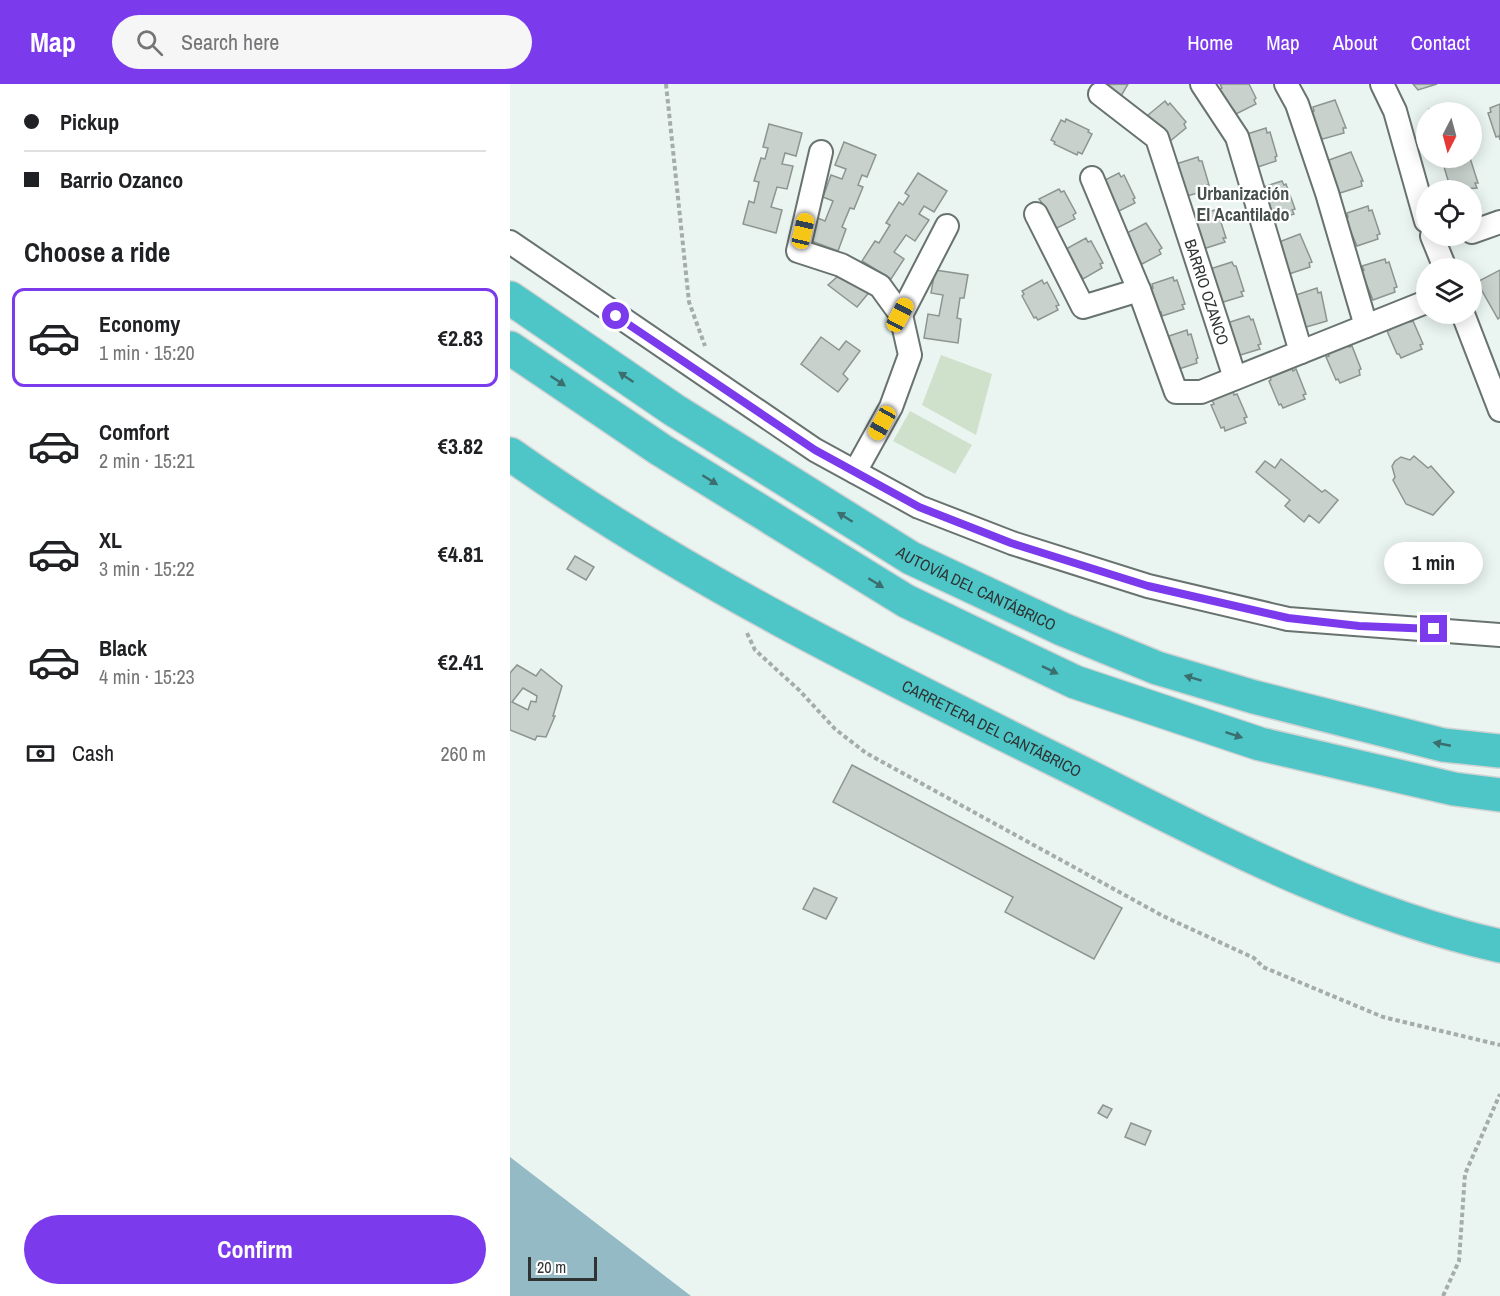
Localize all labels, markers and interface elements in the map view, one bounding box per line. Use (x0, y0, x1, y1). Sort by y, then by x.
search box (112, 15, 532, 69)
text: Map (30, 23, 76, 61)
icon: search (133, 26, 166, 59)
text: Search here (181, 27, 279, 57)
text: Home (1187, 28, 1233, 57)
text: Map (1266, 28, 1300, 57)
text: About (1333, 28, 1378, 57)
text: Contact (1411, 28, 1470, 57)
north arrow (1416, 102, 1482, 168)
map controls (1416, 102, 1482, 324)
text: Pickup (60, 107, 119, 137)
text: Barrio Ozanco (60, 165, 183, 195)
button: locate (1416, 180, 1482, 246)
district label: Urbanización El Acantilado (1197, 181, 1289, 227)
car (790, 211, 816, 251)
text: Choose a ride (24, 234, 170, 270)
street label: BARRIO OZANCO (1180, 236, 1235, 348)
button: layers (1416, 258, 1482, 324)
car (884, 295, 916, 335)
route start (602, 302, 629, 329)
text: Economy (99, 309, 180, 339)
icon: car (27, 311, 81, 365)
text: €2.83 (438, 323, 483, 353)
text: 1 min · 15:20 (99, 339, 195, 366)
one-way arrow (618, 371, 634, 383)
one-way arrow (550, 375, 567, 386)
car (865, 403, 899, 443)
text: Comfort (99, 417, 169, 447)
icon: car (27, 419, 81, 473)
text: €3.82 (438, 431, 483, 461)
text: 2 min · 15:21 (99, 447, 195, 474)
one-way arrow (702, 475, 718, 486)
one-way arrow (837, 512, 853, 523)
text: XL (99, 525, 122, 555)
icon: car (27, 527, 81, 581)
text: €4.81 (438, 539, 483, 569)
street label: AUTOVÍA DEL CANTÁBRICO (891, 540, 1060, 636)
callout: 1 min (1384, 542, 1484, 584)
text: 1 min (1412, 549, 1455, 576)
text: 3 min · 15:22 (99, 555, 195, 582)
one-way arrow (868, 577, 884, 588)
route end (1420, 615, 1447, 642)
text: Black (99, 633, 147, 663)
icon: car (27, 635, 81, 689)
text: €2.41 (438, 647, 483, 677)
text: 4 min · 15:23 (99, 663, 195, 690)
one-way arrow (1042, 666, 1059, 675)
one-way arrow (1184, 673, 1202, 682)
street label: CARRETERA DEL CANTÁBRICO (898, 674, 1085, 782)
one-way arrow (1225, 731, 1243, 740)
icon: cash (24, 737, 57, 770)
text: Cash (72, 738, 114, 768)
one-way arrow (1432, 739, 1451, 748)
text: 260 m (440, 740, 486, 767)
button: Confirm (24, 1215, 486, 1284)
scale bar (528, 1254, 597, 1282)
text: 20 m (537, 1256, 566, 1278)

